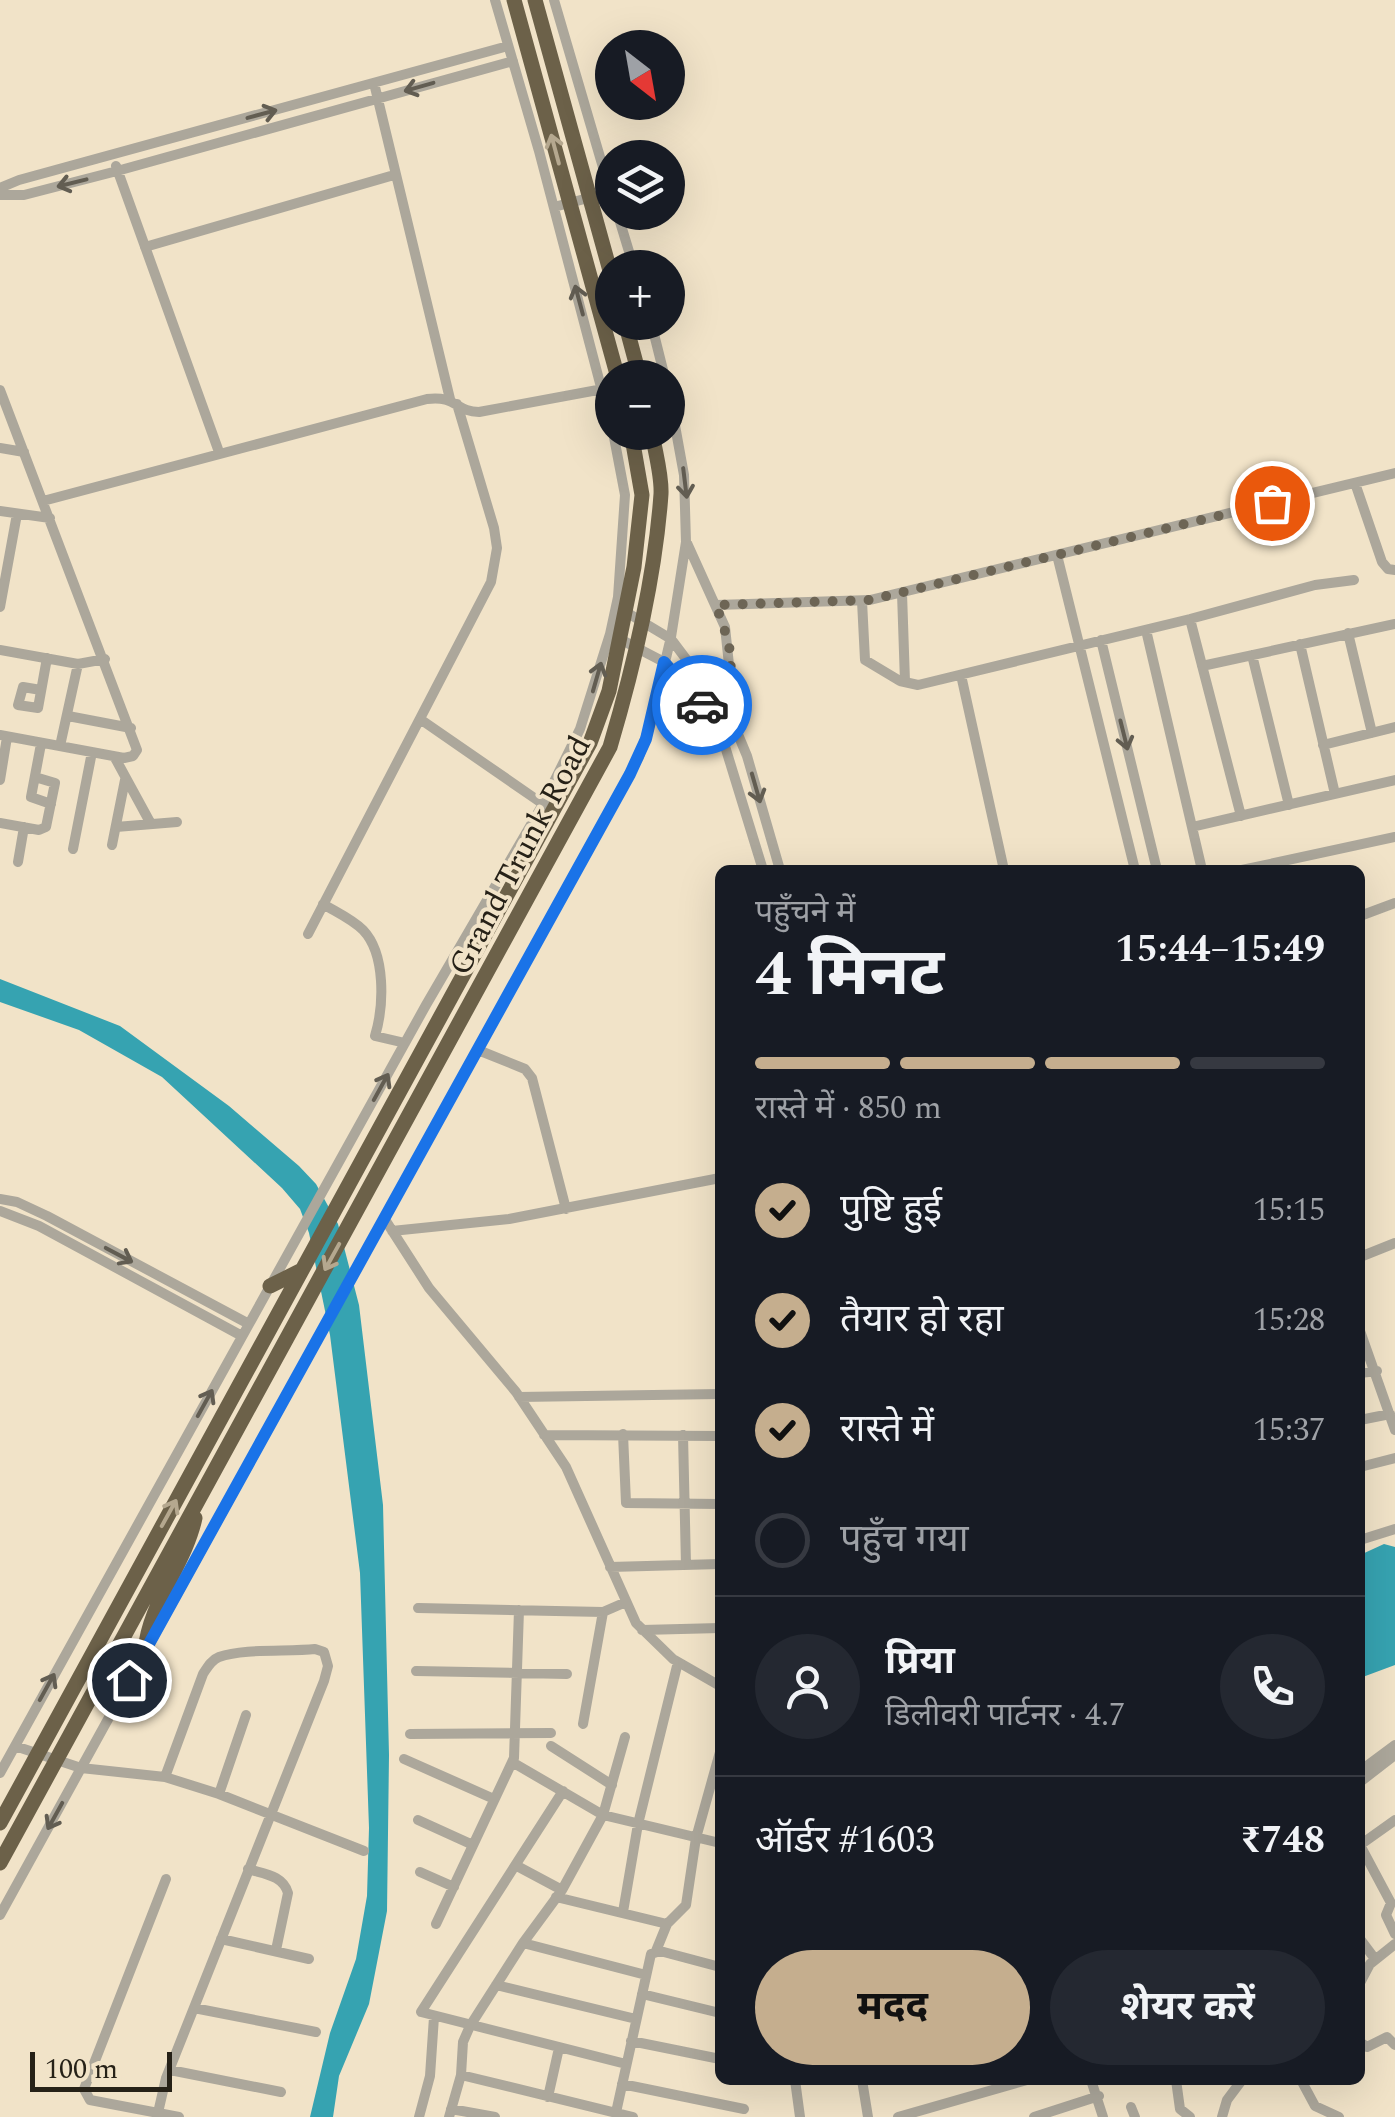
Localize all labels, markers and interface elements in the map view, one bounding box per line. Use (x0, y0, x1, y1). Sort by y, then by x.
north arrow (595, 30, 685, 120)
map controls (595, 30, 685, 450)
one-way arrow (404, 79, 435, 98)
one-way arrow (246, 103, 277, 122)
one-way arrow (545, 133, 564, 165)
button: layers (595, 140, 685, 230)
one-way arrow (57, 174, 88, 193)
button: + (595, 250, 685, 340)
one-way arrow (569, 285, 588, 316)
button: − (595, 360, 685, 450)
pin (1230, 461, 1315, 546)
one-way arrow (676, 467, 695, 499)
icon: bag (1245, 476, 1300, 531)
courier (652, 655, 752, 755)
one-way arrow (589, 661, 608, 693)
icon: car (675, 678, 730, 733)
one-way arrow (1116, 718, 1134, 750)
street label: Grand Trunk Road (436, 727, 604, 984)
one-way arrow (748, 771, 766, 803)
text: पहुँचने में (755, 888, 855, 937)
text: 15:44–15:49 (1115, 921, 1325, 979)
text: 4 मिनट (755, 925, 944, 1024)
one-way arrow (371, 1073, 391, 1102)
text: रास्ते में · 850 m (755, 1084, 942, 1133)
text: पुष्टि हुई (840, 1181, 942, 1239)
icon: check (755, 1183, 810, 1238)
text: 15:15 (1253, 1186, 1325, 1235)
one-way arrow (321, 1241, 341, 1271)
one-way arrow (104, 1246, 134, 1265)
text: तैयार हो रहा (840, 1291, 1004, 1349)
icon: check (755, 1293, 810, 1348)
text: 15:28 (1253, 1296, 1325, 1345)
one-way arrow (196, 1389, 216, 1419)
text: रास्ते में (840, 1401, 934, 1459)
icon: check (755, 1403, 810, 1458)
text: 15:37 (1253, 1406, 1325, 1455)
one-way arrow (160, 1499, 179, 1528)
text: पहुँच गया (840, 1511, 969, 1569)
text: प्रिया (885, 1633, 955, 1691)
button: person (755, 1634, 860, 1739)
button: phone (1220, 1634, 1325, 1739)
pin (87, 1638, 172, 1723)
icon: home (102, 1653, 157, 1708)
one-way arrow (38, 1673, 58, 1703)
text: डिलीवरी पार्टनर · 4.7 (885, 1691, 1125, 1740)
one-way arrow (44, 1800, 64, 1830)
text: ऑर्डर #1603 (755, 1812, 934, 1870)
text: ₹748 (1240, 1812, 1325, 1870)
button: मदद (755, 1950, 1030, 2065)
button: शेयर करें (1050, 1950, 1325, 2065)
scale bar (30, 2047, 172, 2092)
text: 100 m (45, 2048, 118, 2091)

